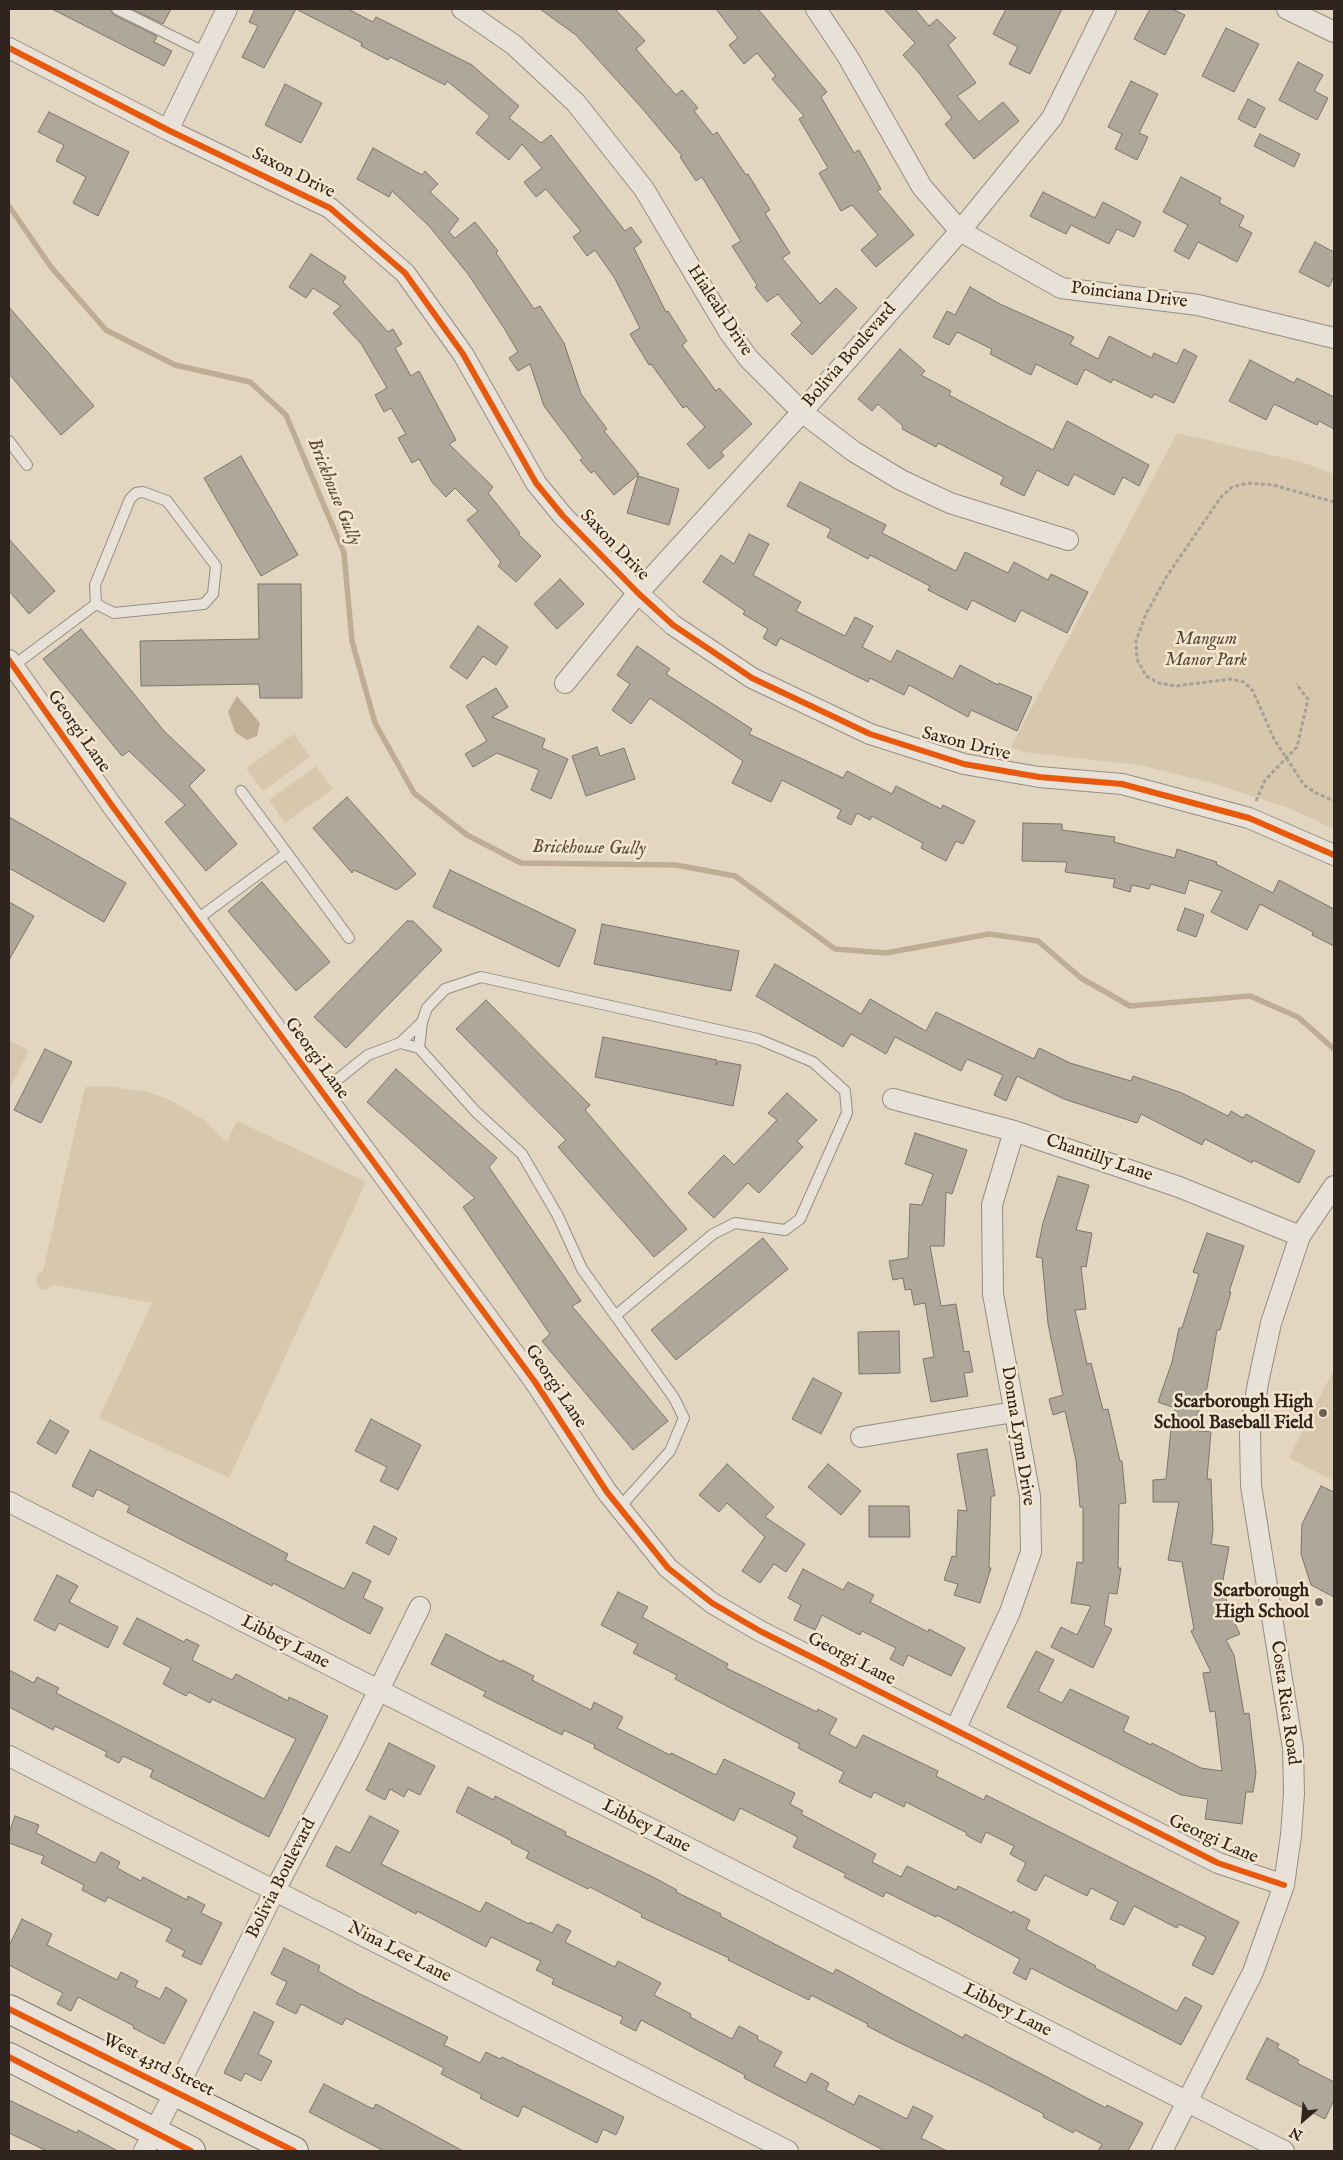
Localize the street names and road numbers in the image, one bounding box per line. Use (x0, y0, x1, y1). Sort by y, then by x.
street label: Saxon Drive (248, 144, 338, 204)
street label: Hialeah Drive (682, 261, 756, 361)
street label: Poinciana Drive (1069, 278, 1189, 314)
street label: Bolivia Boulevard (799, 299, 901, 413)
street label: Saxon Drive (575, 506, 653, 586)
street label: Georgi Lane (42, 687, 114, 777)
street label: Saxon Drive (919, 724, 1013, 766)
street label: Georgi Lane (279, 1014, 353, 1104)
street label: Chantilly Lane (1043, 1131, 1155, 1187)
street label: Georgi Lane (519, 1341, 591, 1433)
street label: Donna Lynn Drive (995, 1365, 1039, 1507)
street label: Libbey Lane (237, 1612, 333, 1674)
street label: Georgi Lane (803, 1629, 899, 1691)
street label: Costa Rica Road (1265, 1639, 1303, 1767)
street label: Libbey Lane (598, 1796, 694, 1858)
street label: Georgi Lane (1165, 1811, 1261, 1869)
street label: Bolivia Boulevard (243, 1815, 321, 1943)
street label: Nina Lee Lane (344, 1918, 454, 1988)
street label: Libbey Lane (959, 1980, 1055, 2042)
street label: West 43rd Street (99, 2030, 217, 2102)

